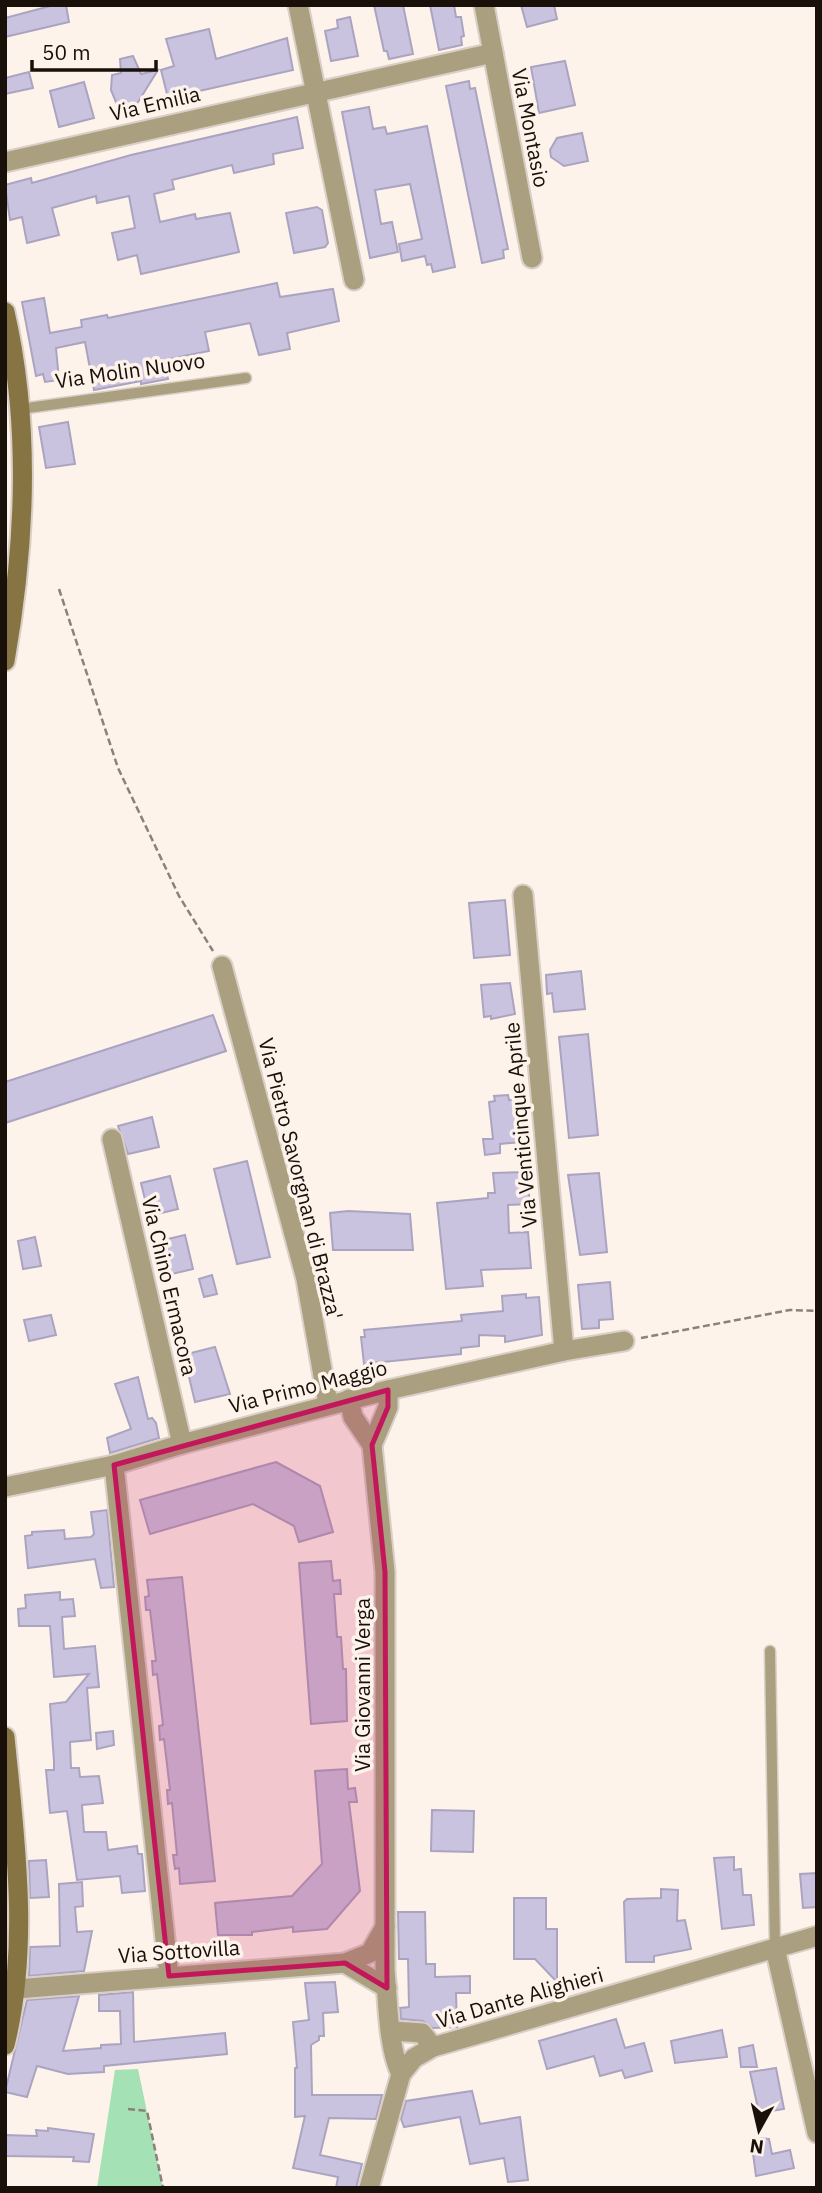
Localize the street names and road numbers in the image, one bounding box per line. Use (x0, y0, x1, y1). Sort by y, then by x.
street label: Via Montasio (506, 66, 556, 190)
street label: Via Emilia (107, 79, 203, 127)
street label: Via Molin Nuovo (53, 346, 207, 394)
street label: Via Venticinque Aprile (497, 1021, 543, 1229)
street label: Via Pietro Savorgnan di Brazza' (252, 1035, 350, 1323)
street label: Via Chino Ermacora (136, 1193, 204, 1378)
street label: Via Primo Maggio (226, 1353, 390, 1419)
street label: Via Giovanni Verga (348, 1598, 376, 1772)
street label: Via Sottovilla (117, 1933, 241, 1969)
street label: Via Dante Alighieri (433, 1960, 606, 2034)

